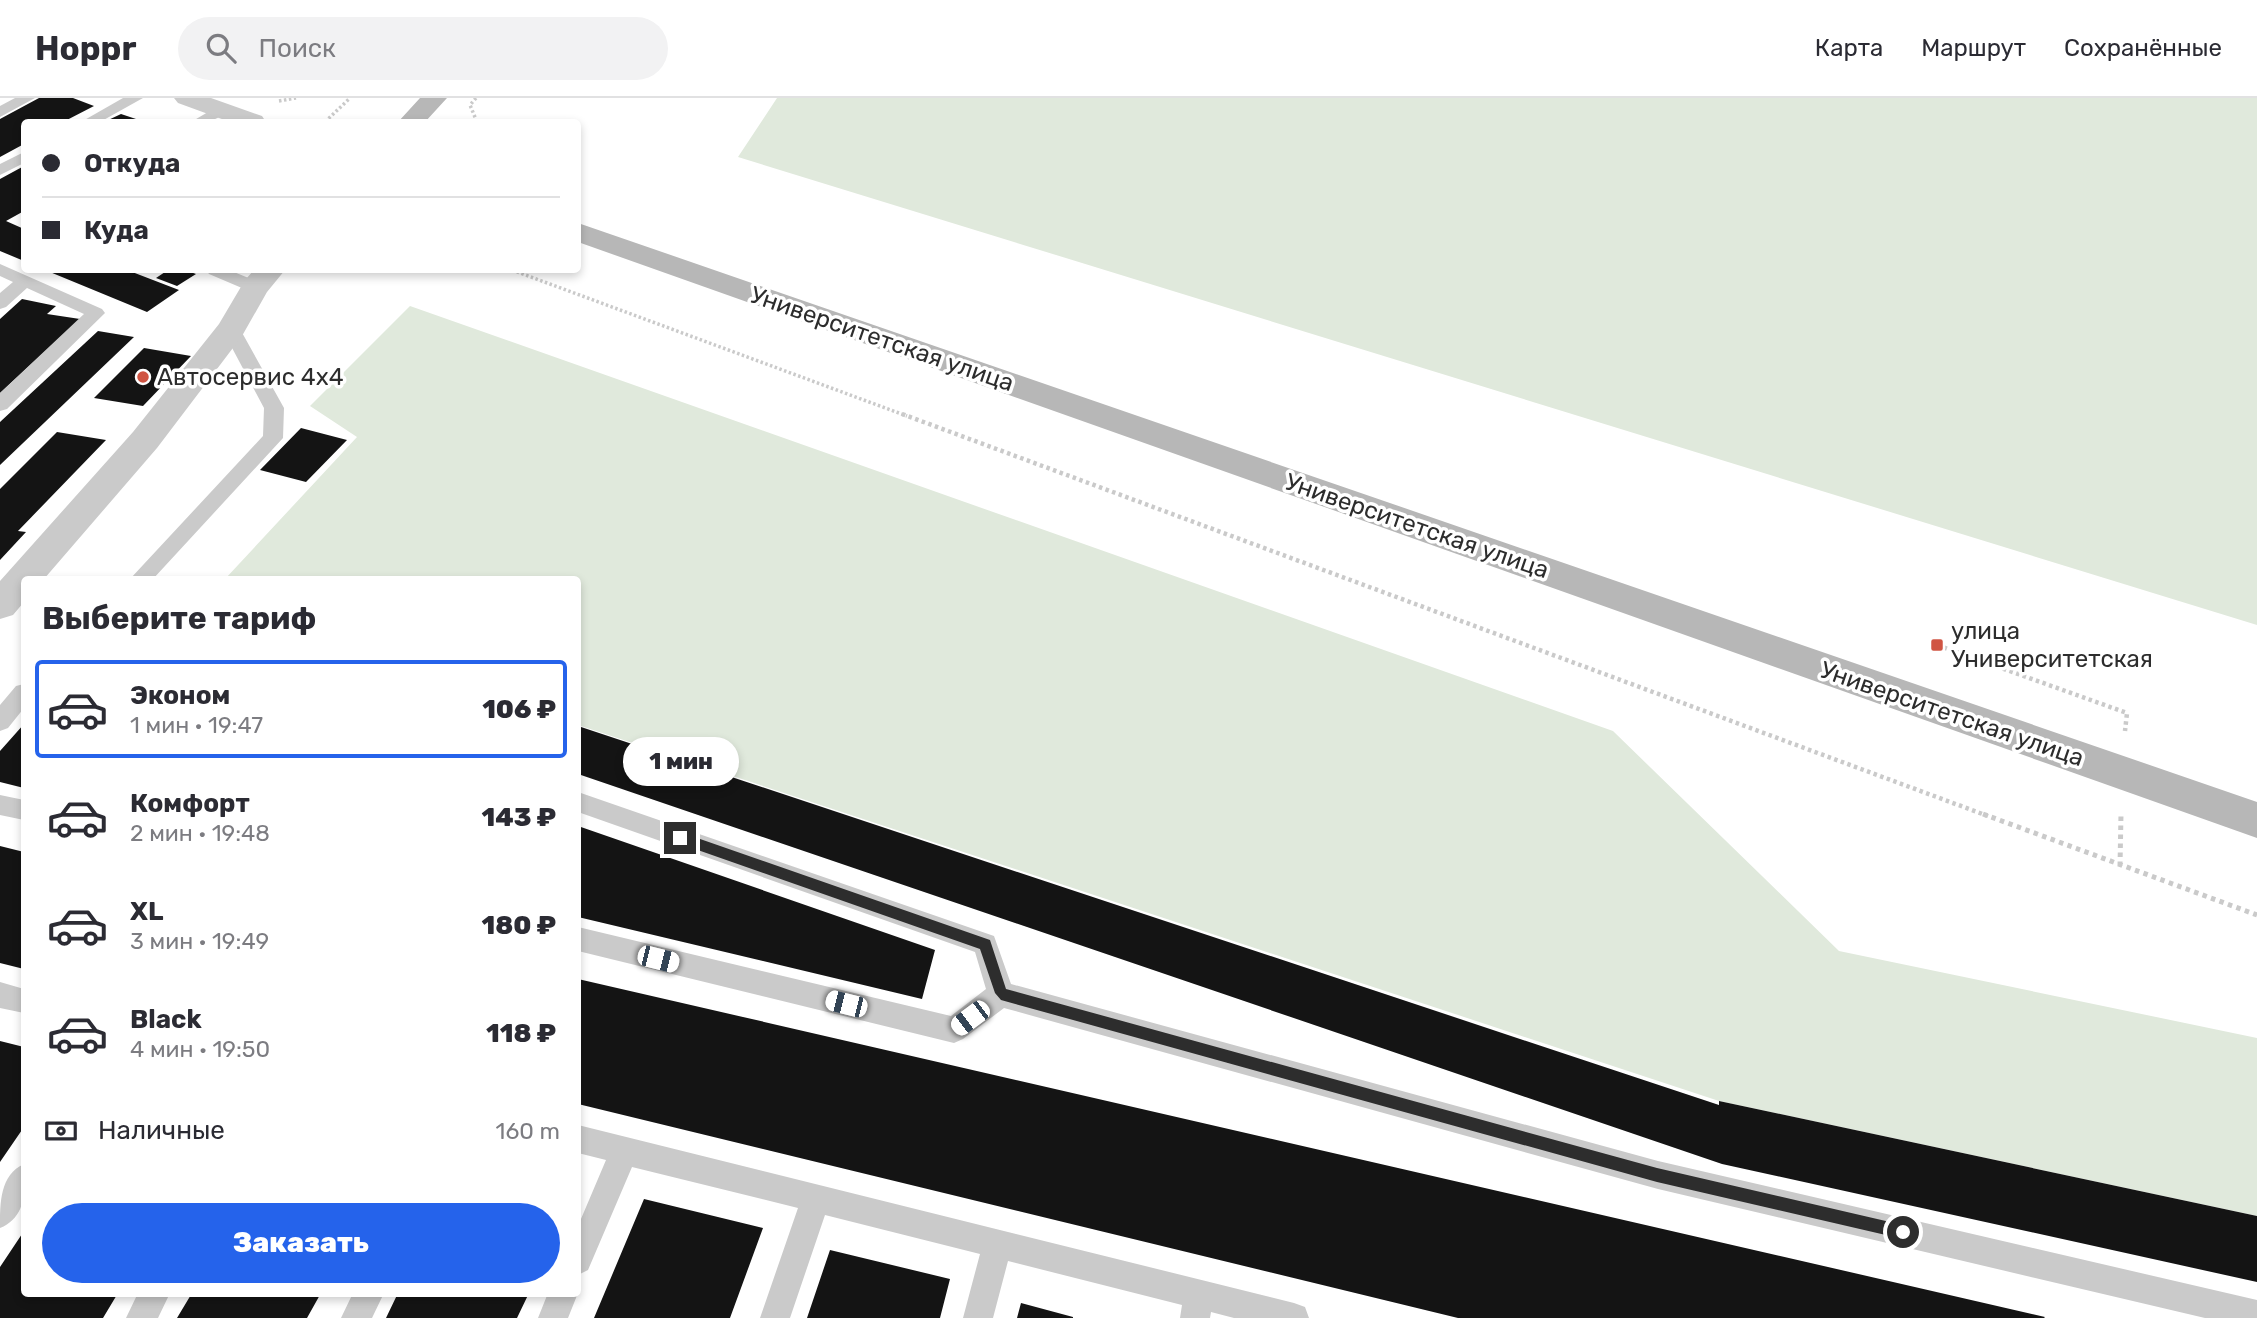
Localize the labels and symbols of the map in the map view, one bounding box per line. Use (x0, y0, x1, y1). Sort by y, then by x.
street label: Университетская улица (747, 281, 1017, 397)
place label: Автосервис 4х4 (157, 363, 344, 391)
marker: Автосервис 4х4 (135, 369, 151, 385)
street label: Университетская улица (1282, 468, 1552, 584)
place label: улица Университетская (1951, 617, 2153, 673)
marker: улица Университетская (1929, 637, 1945, 653)
street label: Университетская улица (1817, 656, 2087, 772)
callout: 1 мин (622, 736, 738, 786)
route end (664, 822, 696, 854)
car (636, 944, 681, 974)
car (824, 989, 869, 1019)
car (947, 997, 994, 1039)
route start (1887, 1216, 1919, 1248)

